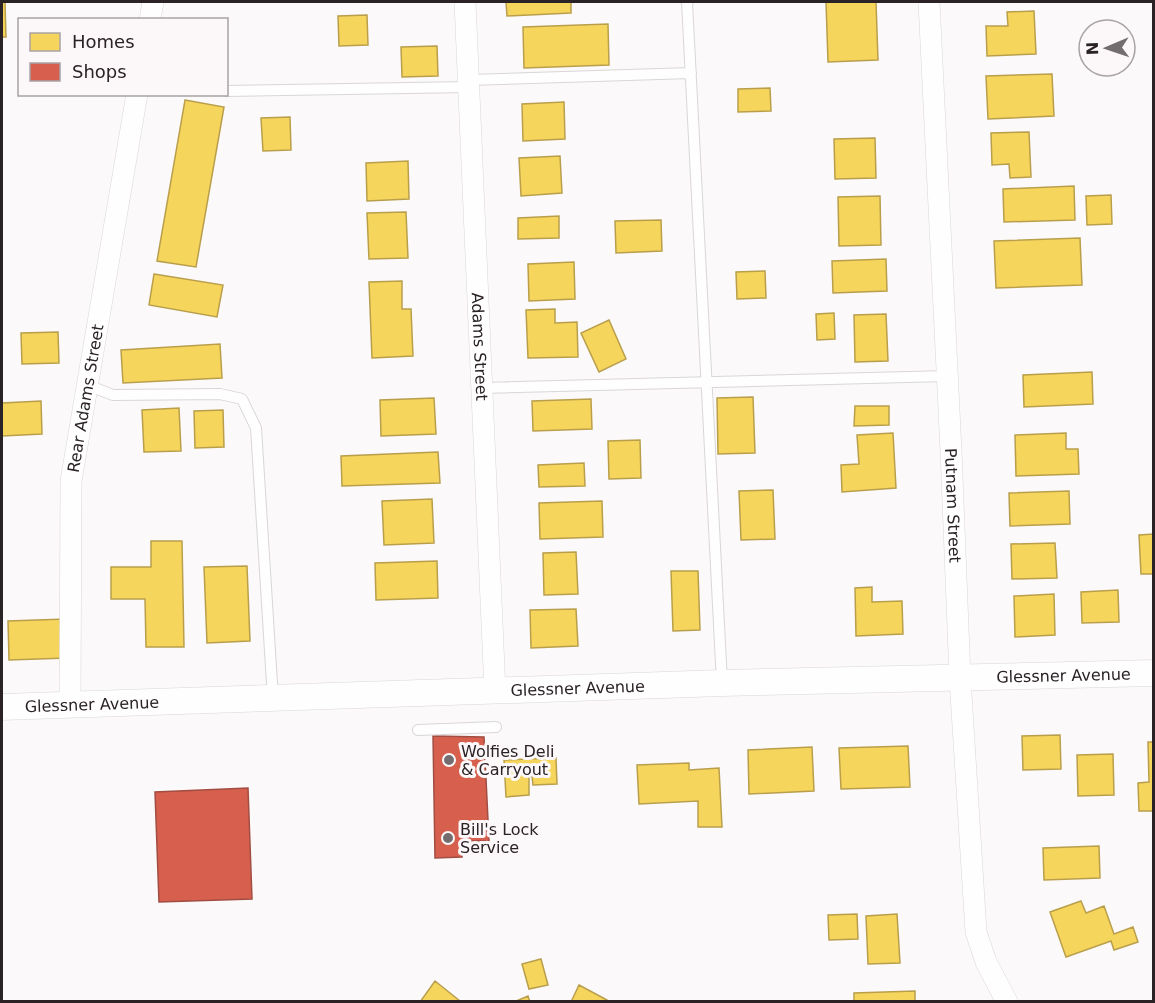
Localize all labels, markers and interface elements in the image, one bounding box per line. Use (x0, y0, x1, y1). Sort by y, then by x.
legend (18, 18, 228, 96)
north arrow (1077, 18, 1137, 78)
text: Homes (72, 31, 135, 52)
text: N (1083, 41, 1102, 56)
text: Shops (72, 61, 127, 82)
street label: Adams Street (468, 292, 491, 401)
street label: Rear Adams Street (64, 323, 108, 474)
street label: Putnam Street (941, 448, 964, 563)
street label: Glessner Avenue (996, 665, 1131, 687)
street label: Glessner Avenue (510, 677, 645, 700)
street label: Glessner Avenue (24, 693, 159, 716)
place label: Wolfies Deli & Carryout (461, 742, 555, 779)
marker: Wolfies Deli & Carryout (442, 753, 456, 767)
place label: Bill's Lock Service (460, 820, 539, 857)
marker: Bill's Lock Service (441, 831, 455, 845)

